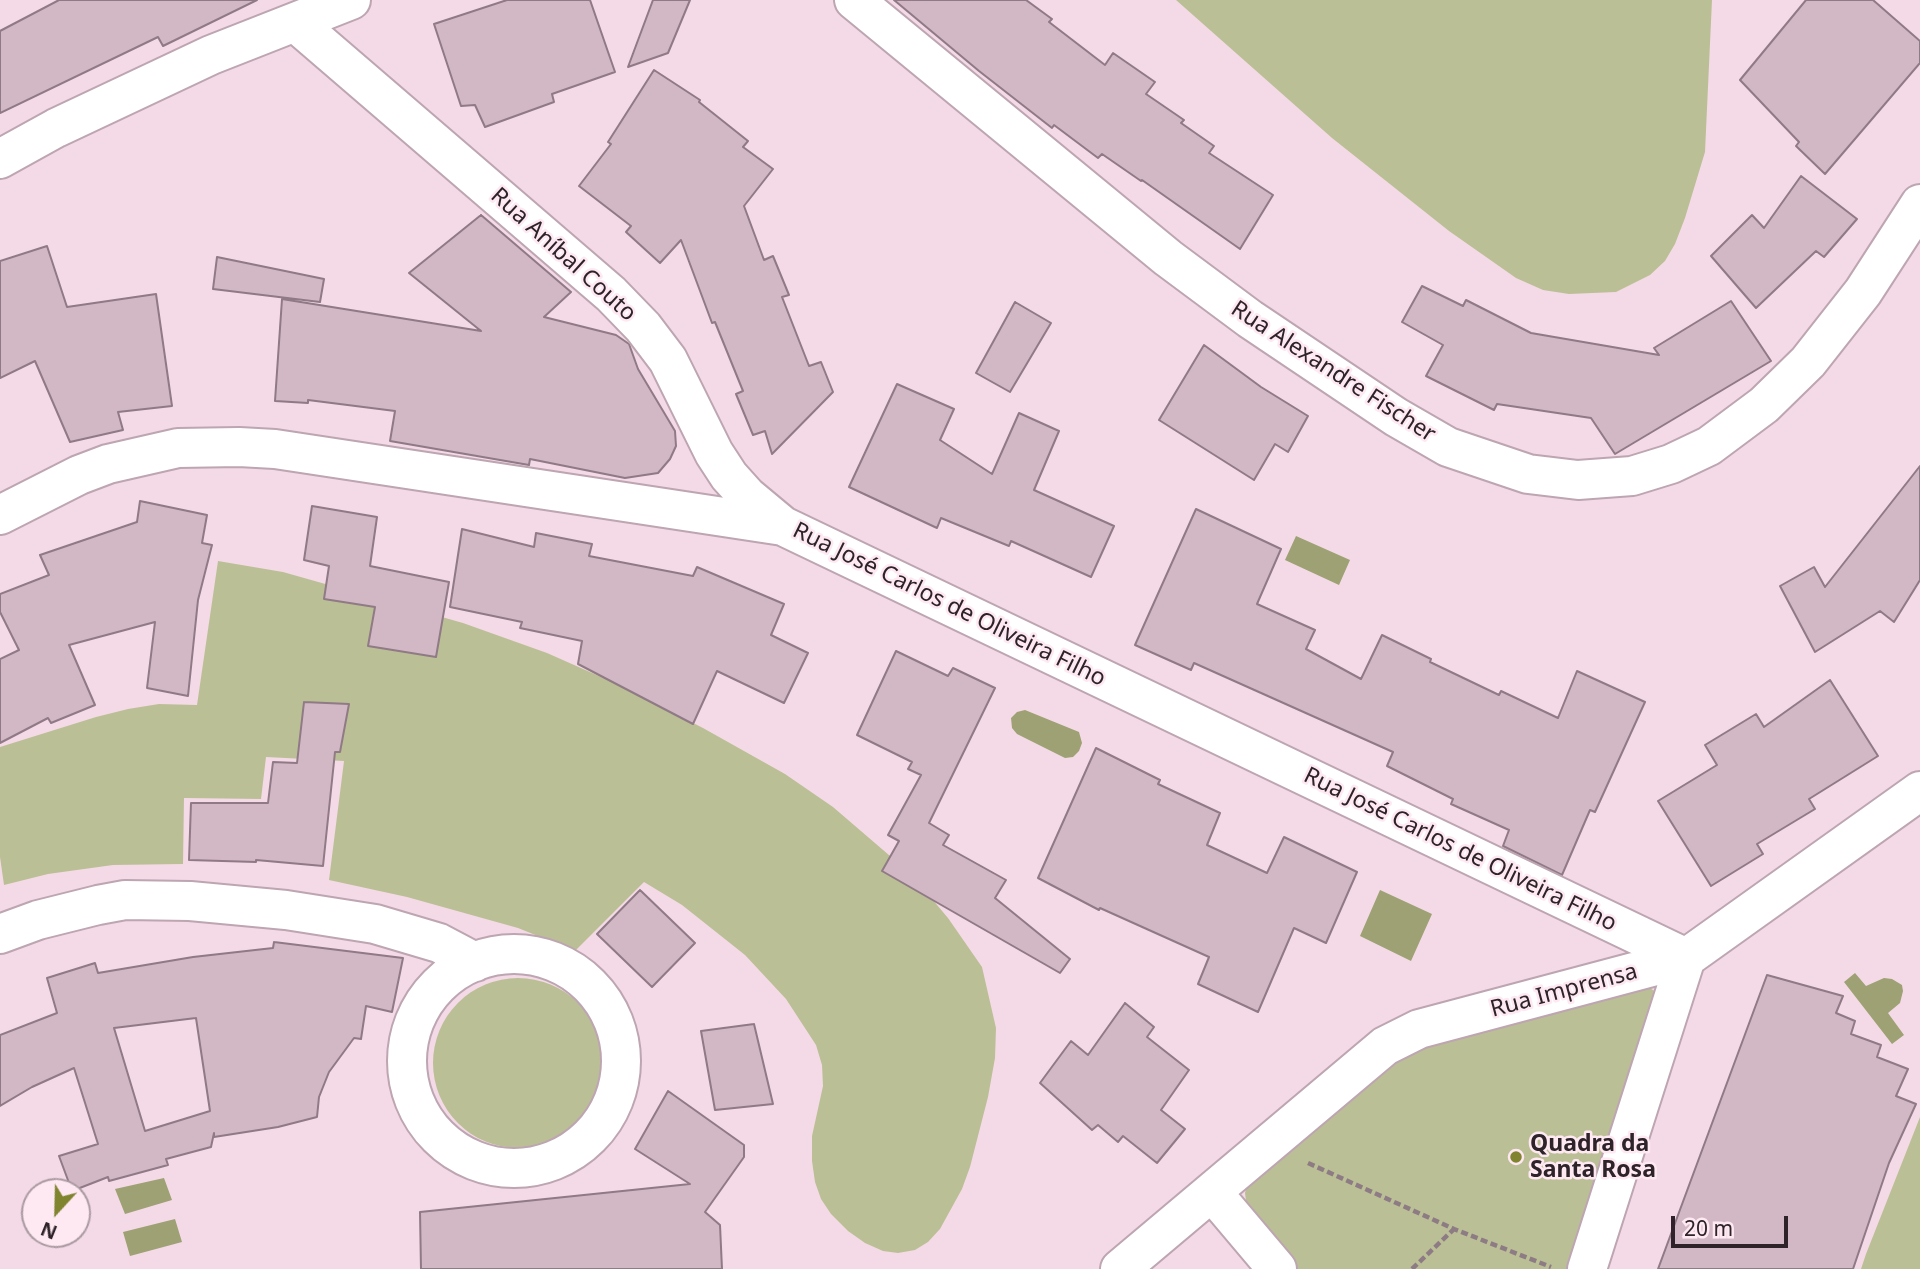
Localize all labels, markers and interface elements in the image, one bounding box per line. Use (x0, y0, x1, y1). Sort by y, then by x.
street label: Rua Aníbal Couto (485, 182, 641, 328)
street label: Rua Alexandre Fischer (1225, 295, 1441, 449)
street label: Rua José Carlos de Oliveira Filho (788, 517, 1110, 693)
street label: Rua José Carlos de Oliveira Filho (1299, 762, 1621, 938)
street label: Rua Imprensa (1488, 958, 1640, 1024)
place label: Quadra da Santa Rosa (1530, 1130, 1656, 1184)
marker: Quadra da Santa Rosa (1508, 1149, 1524, 1165)
north arrow (21, 1178, 91, 1248)
scale bar (1675, 1202, 1792, 1246)
text: 20 m (1684, 1214, 1733, 1242)
text: N (37, 1216, 61, 1246)

